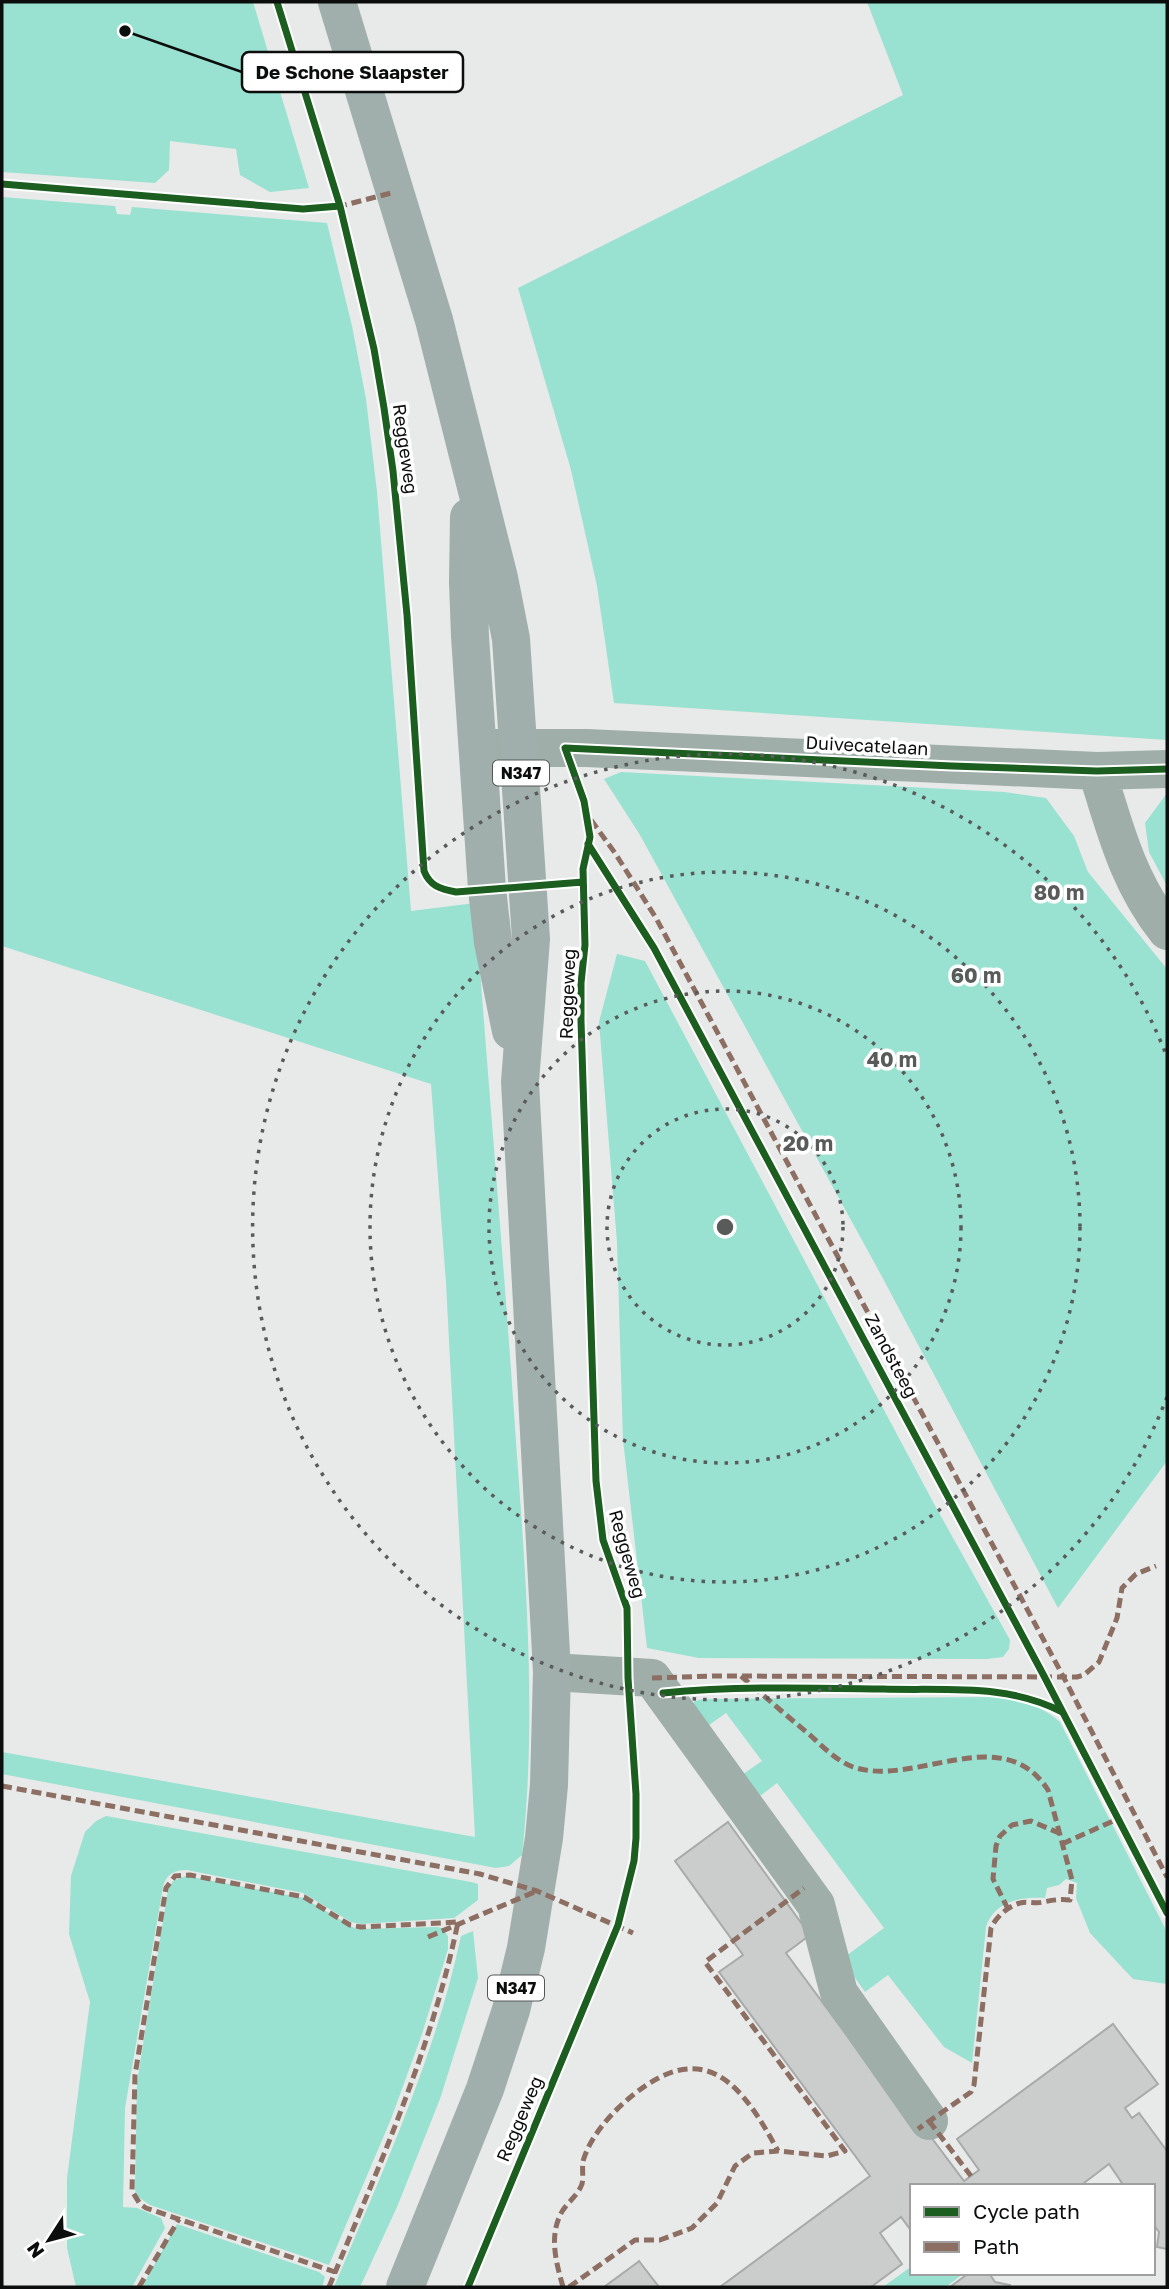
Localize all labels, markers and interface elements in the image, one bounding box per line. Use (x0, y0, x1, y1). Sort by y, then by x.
callout: De Schone Slaapster (242, 52, 463, 92)
text: De Schone Slaapster (255, 60, 449, 83)
street label: Reggeweg (389, 402, 423, 495)
street label: Duivecatelaan (805, 731, 929, 759)
road number: N347 (493, 760, 549, 786)
text: 80 m (1034, 879, 1084, 905)
street label: Reggeweg (554, 948, 580, 1040)
text: 60 m (951, 962, 1001, 988)
text: 40 m (867, 1046, 917, 1072)
text: 20 m (783, 1130, 833, 1156)
centre of rings (713, 1215, 737, 1239)
street label: Zandsteeg (861, 1310, 923, 1401)
street label: Reggeweg (605, 1507, 651, 1600)
road number: N347 (488, 1976, 544, 2000)
street label: Reggeweg (491, 2073, 547, 2165)
legend (910, 2184, 1155, 2275)
text: Cycle path (973, 2198, 1080, 2224)
north arrow (14, 2205, 84, 2275)
text: Path (973, 2233, 1020, 2259)
text: N (21, 2238, 48, 2263)

